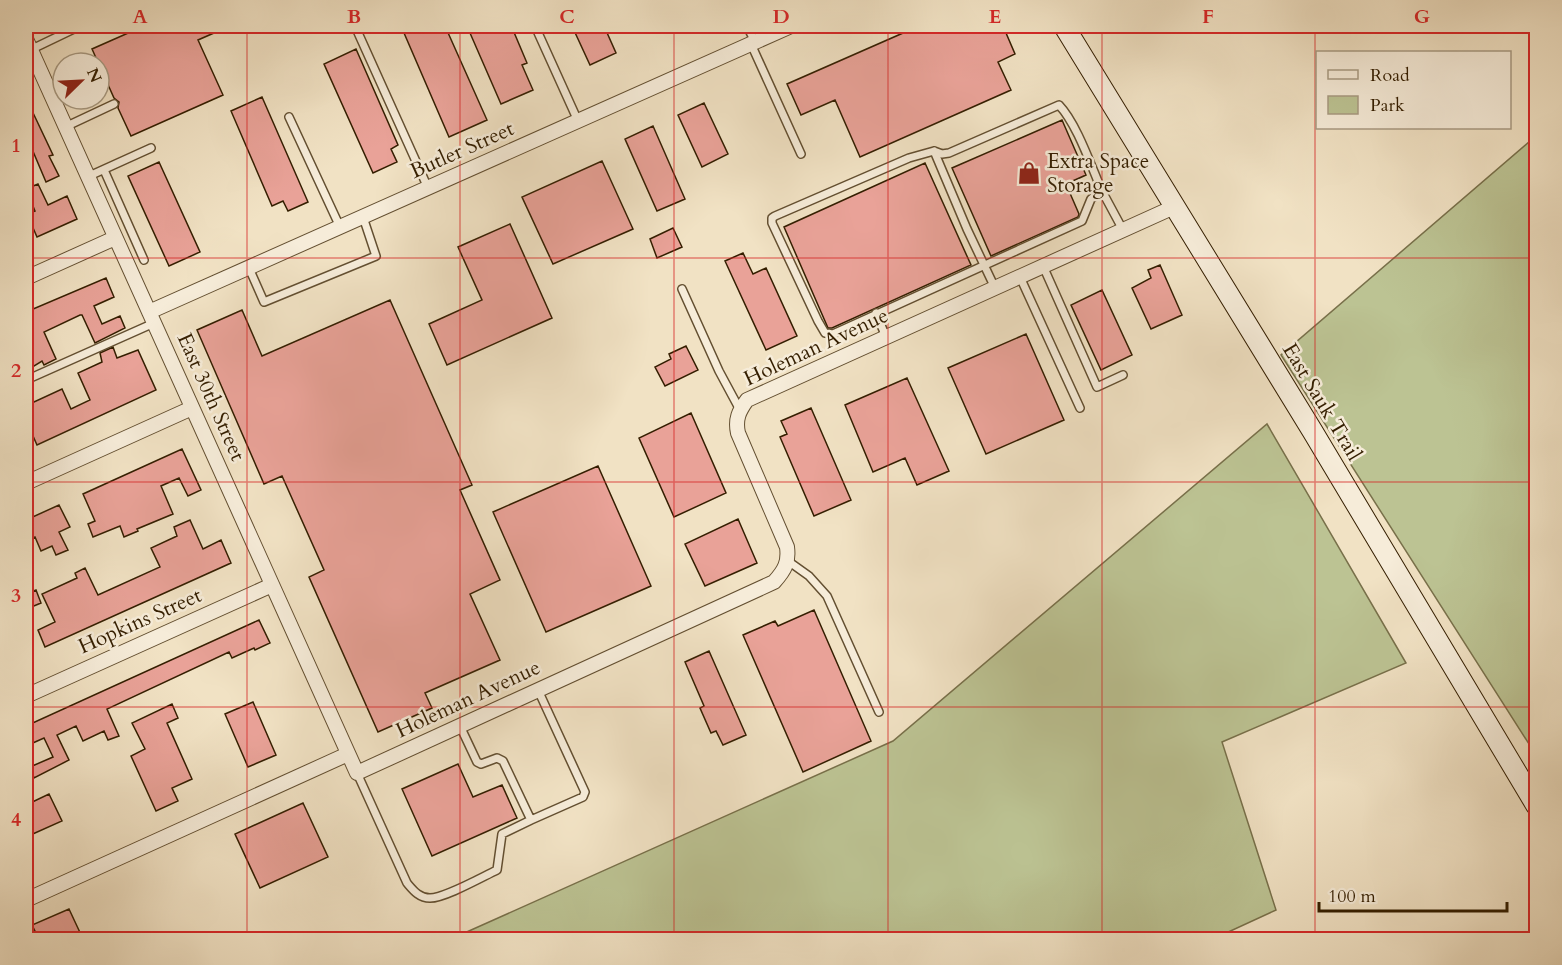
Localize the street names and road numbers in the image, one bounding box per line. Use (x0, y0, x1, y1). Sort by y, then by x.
street label: Butler Street (405, 114, 519, 186)
street label: Holeman Avenue (739, 301, 893, 393)
street label: East 30th Street (170, 328, 252, 466)
street label: East Sauk Trail (1275, 338, 1369, 466)
street label: Hopkins Street (74, 581, 207, 661)
street label: Holeman Avenue (391, 653, 545, 745)

